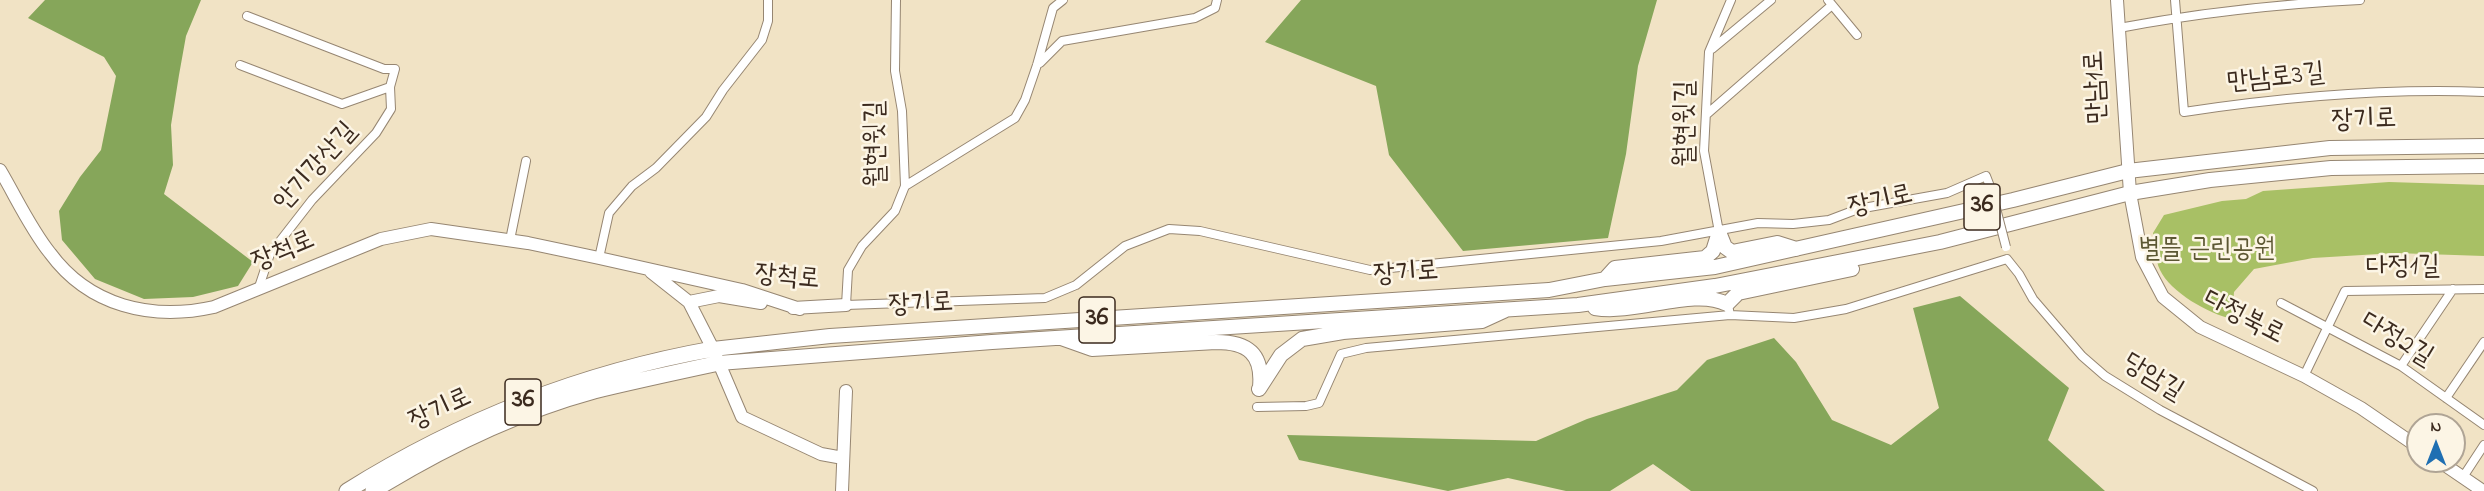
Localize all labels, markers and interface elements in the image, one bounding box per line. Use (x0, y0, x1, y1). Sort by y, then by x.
street label: 만남1로 (2080, 49, 2116, 125)
street label: 만남로3길 (2226, 59, 2326, 101)
street label: 월현윗길 (1672, 81, 1704, 167)
street label: 월현윗길 (861, 100, 895, 188)
street label: 장기로 (2331, 105, 2397, 139)
street label: 안기강산길 (269, 117, 365, 219)
street label: 장기로 (1846, 180, 1916, 226)
road number: 36 (1964, 184, 2000, 230)
street label: 장척로 (248, 225, 320, 281)
park label: 별뜰 근린공원 (2138, 236, 2276, 268)
street label: 다정1길 (2366, 252, 2440, 286)
street label: 장기로 (1372, 257, 1440, 293)
street label: 장척로 (753, 260, 821, 298)
street label: 다정북로 (2197, 285, 2289, 353)
street label: 장기로 (888, 288, 954, 324)
road number: 36 (1079, 297, 1115, 343)
street label: 다정2길 (2354, 307, 2438, 375)
street label: 당암길 (2116, 348, 2188, 410)
road number: 36 (505, 379, 541, 425)
street label: 장기로 (405, 383, 477, 439)
north arrow (2406, 413, 2466, 473)
text: N (2431, 415, 2441, 439)

